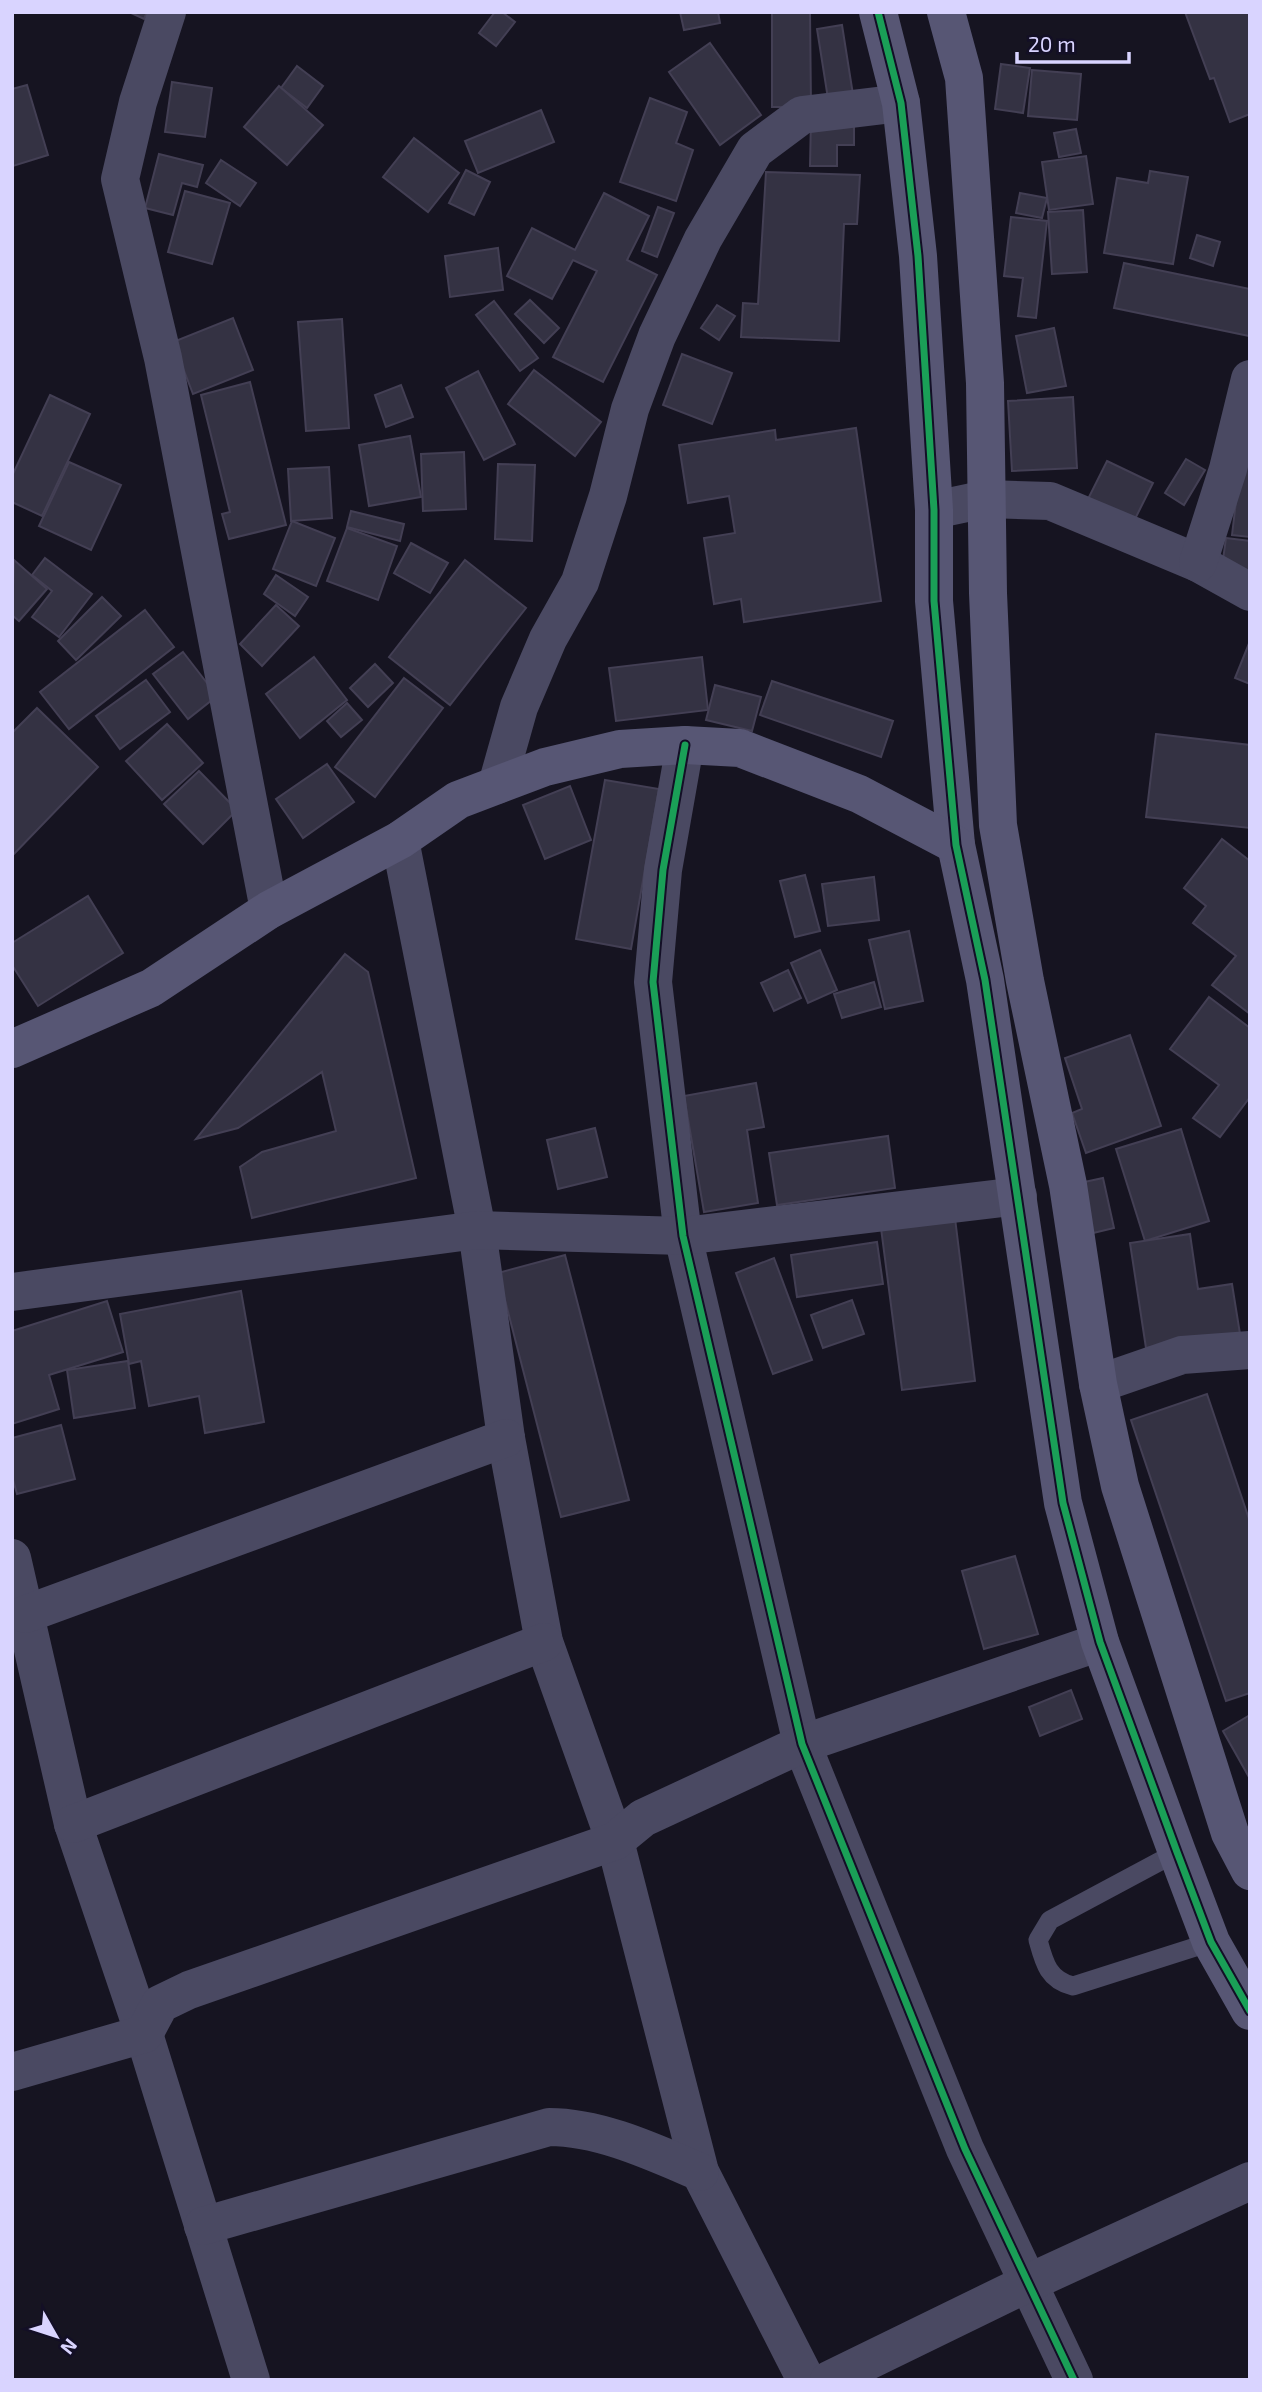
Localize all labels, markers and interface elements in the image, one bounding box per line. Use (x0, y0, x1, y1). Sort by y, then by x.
scale bar (1017, 21, 1129, 65)
text: 20 m (1028, 31, 1076, 56)
north arrow (21, 2301, 91, 2371)
text: N (56, 2334, 83, 2360)

